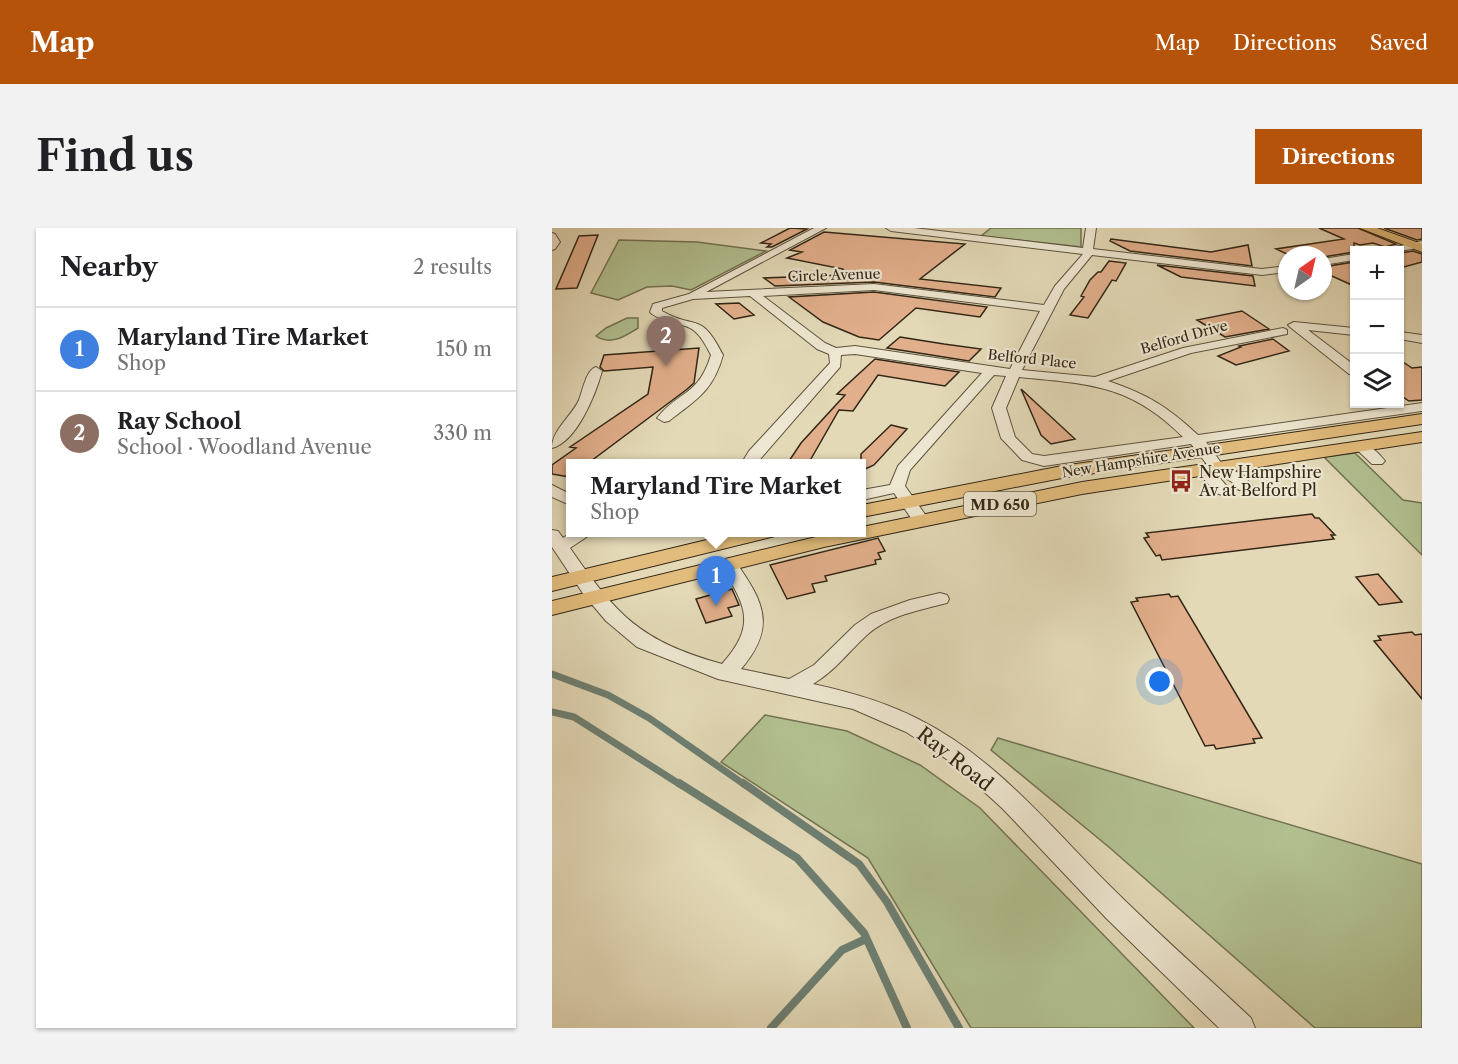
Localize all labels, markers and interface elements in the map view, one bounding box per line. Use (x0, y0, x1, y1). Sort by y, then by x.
text: Map (30, 25, 94, 59)
text: Map (1155, 30, 1200, 55)
text: Directions (1233, 30, 1337, 55)
text: Saved (1370, 30, 1428, 55)
button: Directions (1255, 129, 1422, 184)
text: Find us (36, 130, 194, 182)
north arrow (1278, 246, 1332, 300)
map controls (1350, 246, 1404, 408)
button: + (1350, 246, 1404, 300)
text: Nearby (60, 251, 158, 283)
text: 2 results (413, 255, 492, 279)
street label: Circle Avenue (787, 264, 881, 286)
button: − (1350, 300, 1404, 354)
pin: 2 (646, 316, 686, 366)
street label: Belford Drive (1138, 316, 1230, 358)
text: Maryland Tire Market (117, 324, 368, 351)
text: 1 (75, 337, 84, 361)
text: 150 m (436, 337, 492, 361)
street label: Belford Place (987, 345, 1077, 373)
text: Shop (117, 351, 166, 375)
button: layers (1350, 354, 1404, 408)
text: Ray School (117, 408, 242, 435)
text: 2 (74, 421, 85, 445)
text: 330 m (433, 421, 492, 445)
text: School · Woodland Avenue (117, 435, 372, 459)
street label: New Hampshire Avenue (1060, 439, 1222, 481)
popup (566, 459, 866, 537)
place label: New Hampshire Av at Belford Pl (1198, 462, 1322, 500)
bus stop icon: New Hampshire Av at Belford Pl (1168, 468, 1194, 494)
text: Maryland Tire Market (590, 473, 842, 500)
road number: MD 650 (964, 492, 1036, 516)
text: Shop (590, 500, 639, 524)
pin: 1 (696, 556, 736, 606)
your location (1145, 667, 1174, 696)
street label: Ray Road (912, 722, 998, 796)

